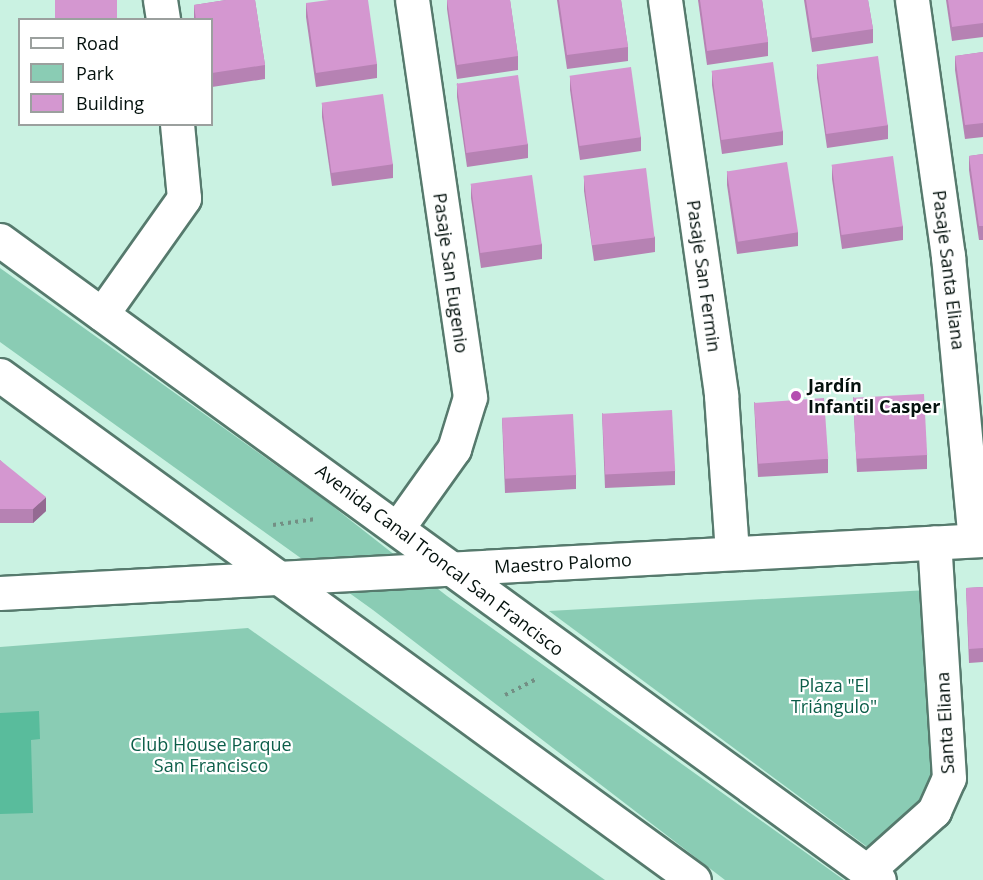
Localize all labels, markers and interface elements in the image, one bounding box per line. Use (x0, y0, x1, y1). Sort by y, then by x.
legend (18, 18, 213, 126)
text: Road (76, 31, 119, 55)
text: Park (76, 61, 114, 85)
text: Building (76, 91, 144, 115)
street label: Pasaje Santa Eliana (928, 189, 970, 351)
street label: Pasaje San Eugenio (429, 191, 473, 355)
street label: Pasaje San Fermin (683, 199, 725, 353)
place label: Jardín Infantil Casper (808, 375, 940, 418)
marker: Jardín Infantil Casper (789, 389, 803, 403)
street label: Avenida Canal Troncal San Francisco (312, 460, 568, 660)
street label: Maestro Palomo (494, 549, 632, 577)
street label: Santa Eliana (932, 671, 958, 775)
park label: Plaza "El Triángulo" (791, 675, 877, 718)
park label: Club House Parque San Francisco (130, 734, 292, 777)

